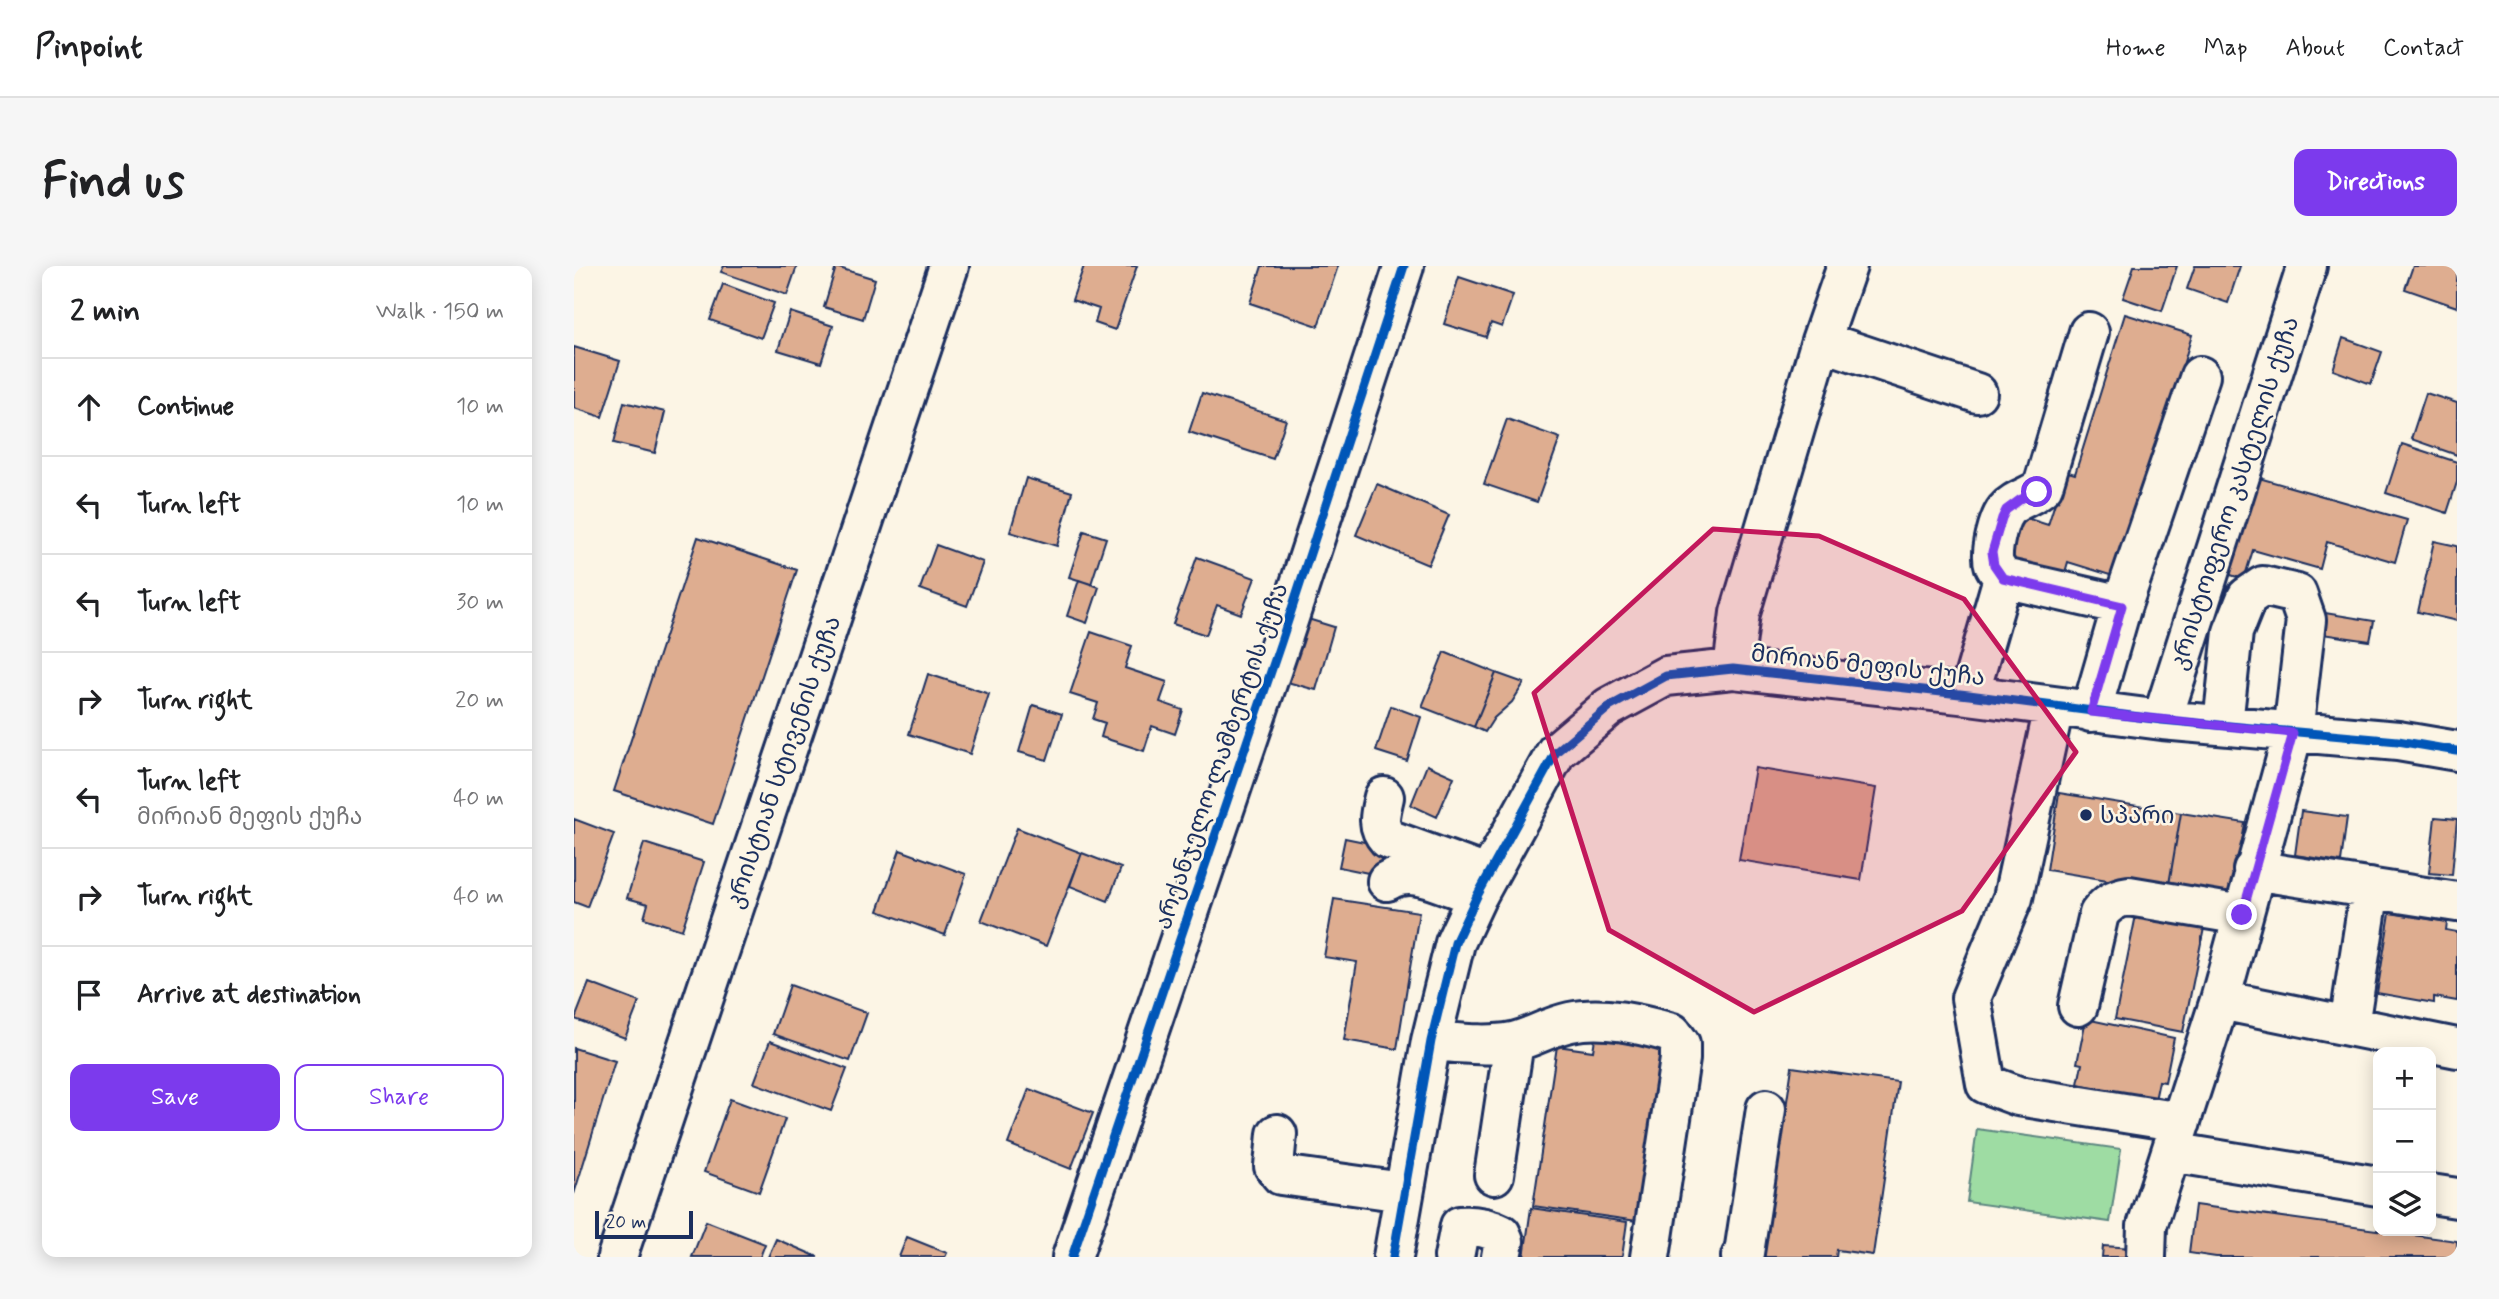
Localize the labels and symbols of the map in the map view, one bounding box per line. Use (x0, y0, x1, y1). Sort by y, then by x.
street label: კრისტოფერო კასტელის ქუჩა (2164, 313, 2307, 674)
route start (2021, 476, 2052, 507)
street label: არქანჯელო ლამბერტის ქუჩა (1148, 579, 1296, 934)
street label: კრისტიან სტივენის ქუჩა (720, 612, 849, 913)
street label: მირიან მეფის ქუჩა (1749, 639, 1986, 694)
place label: სპარი (2100, 801, 2175, 832)
marker: სპარი (2078, 807, 2094, 823)
route end (2226, 899, 2257, 930)
scale bar (595, 1208, 693, 1240)

